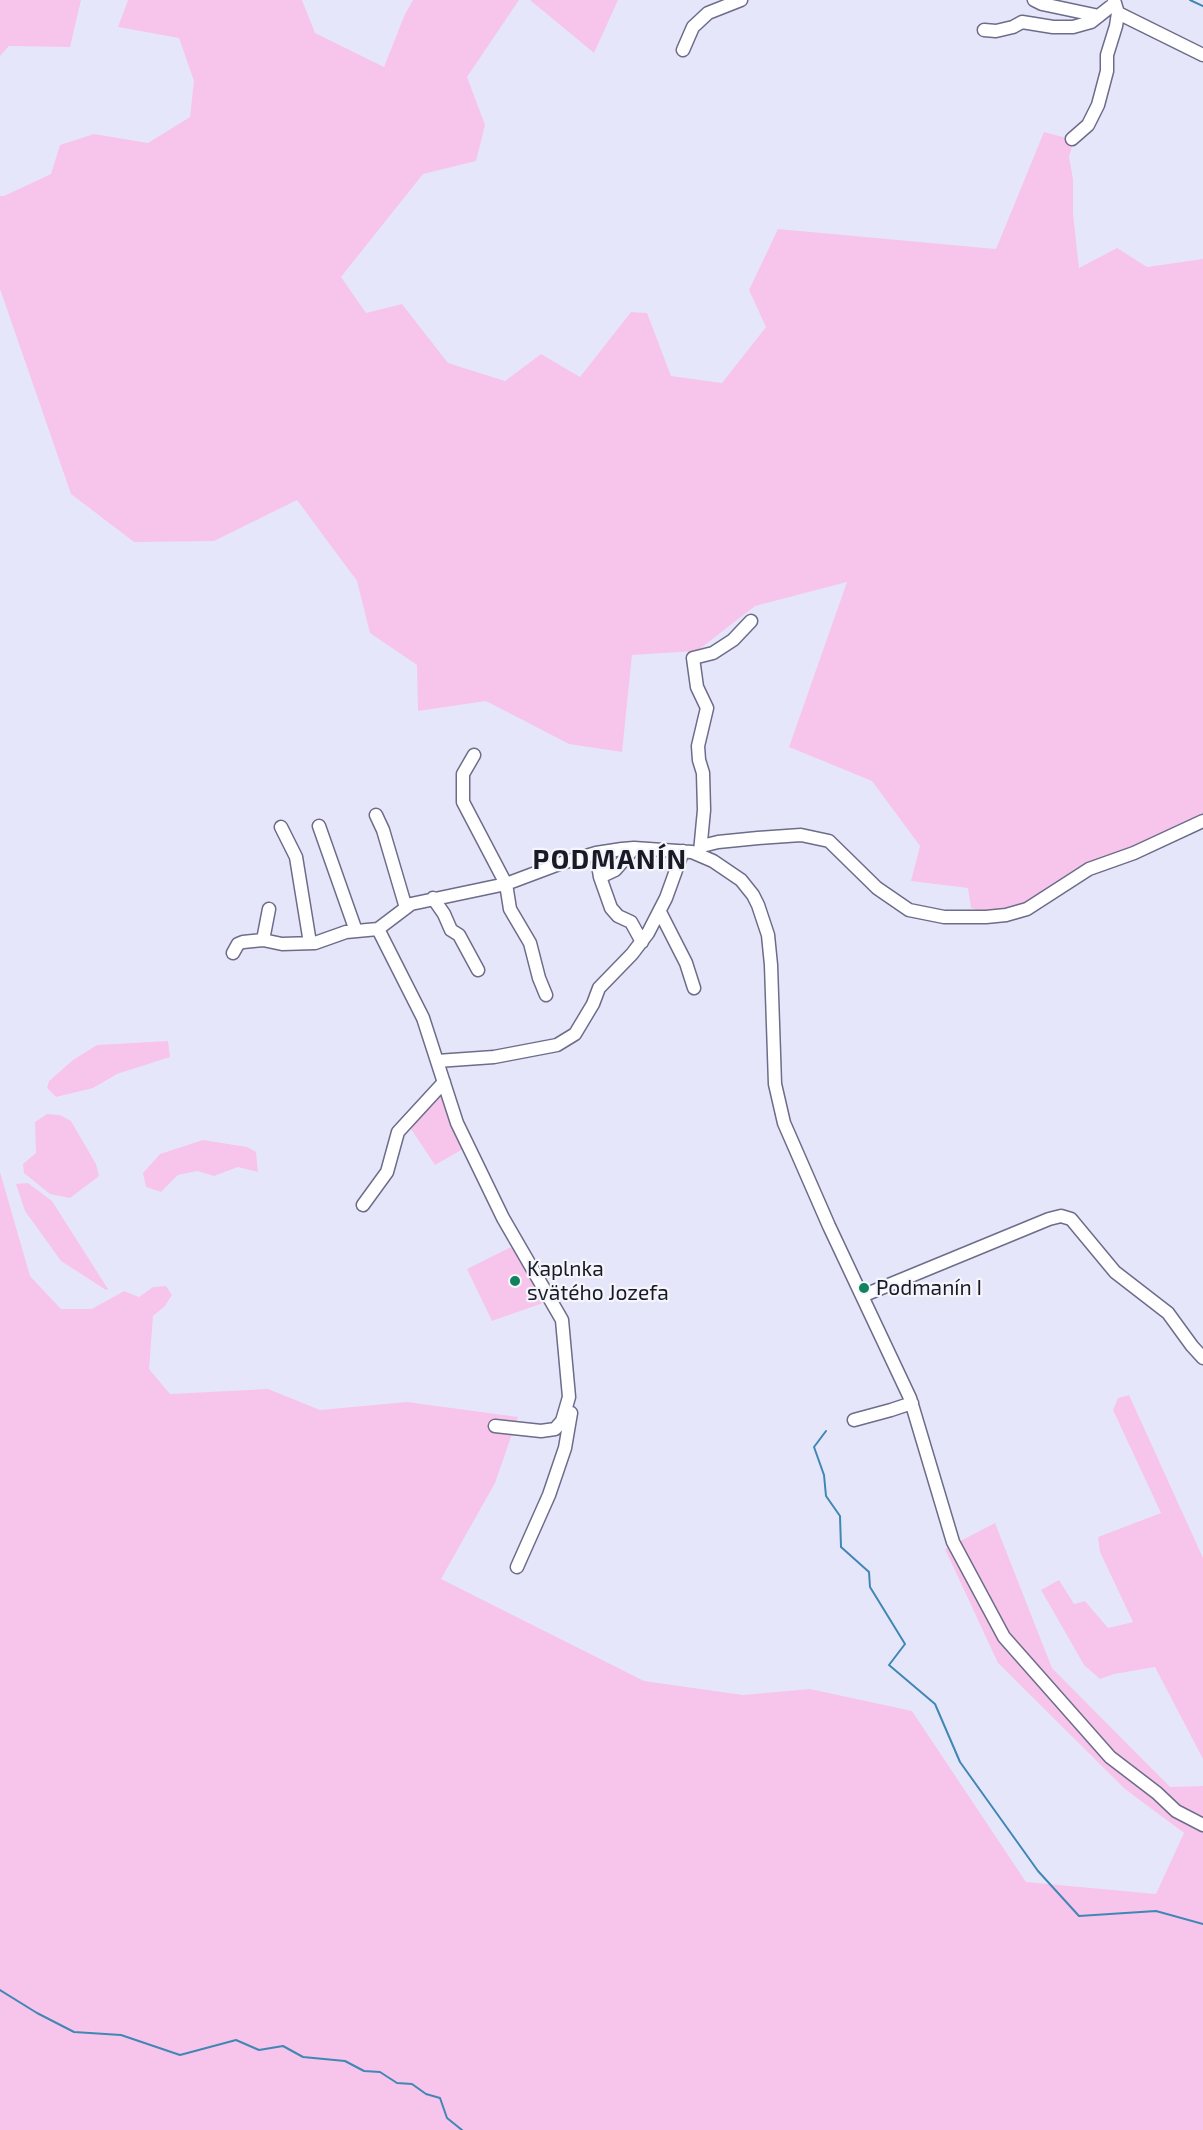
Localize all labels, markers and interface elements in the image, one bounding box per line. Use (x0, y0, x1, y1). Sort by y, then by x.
district label: PODMANÍN (533, 844, 687, 876)
place label: Kaplnka svätého Jozefa (527, 1256, 669, 1306)
marker: Kaplnka svätého Jozefa (508, 1274, 522, 1288)
place label: Podmanín I (876, 1275, 982, 1301)
marker: Podmanín I (857, 1281, 871, 1295)

